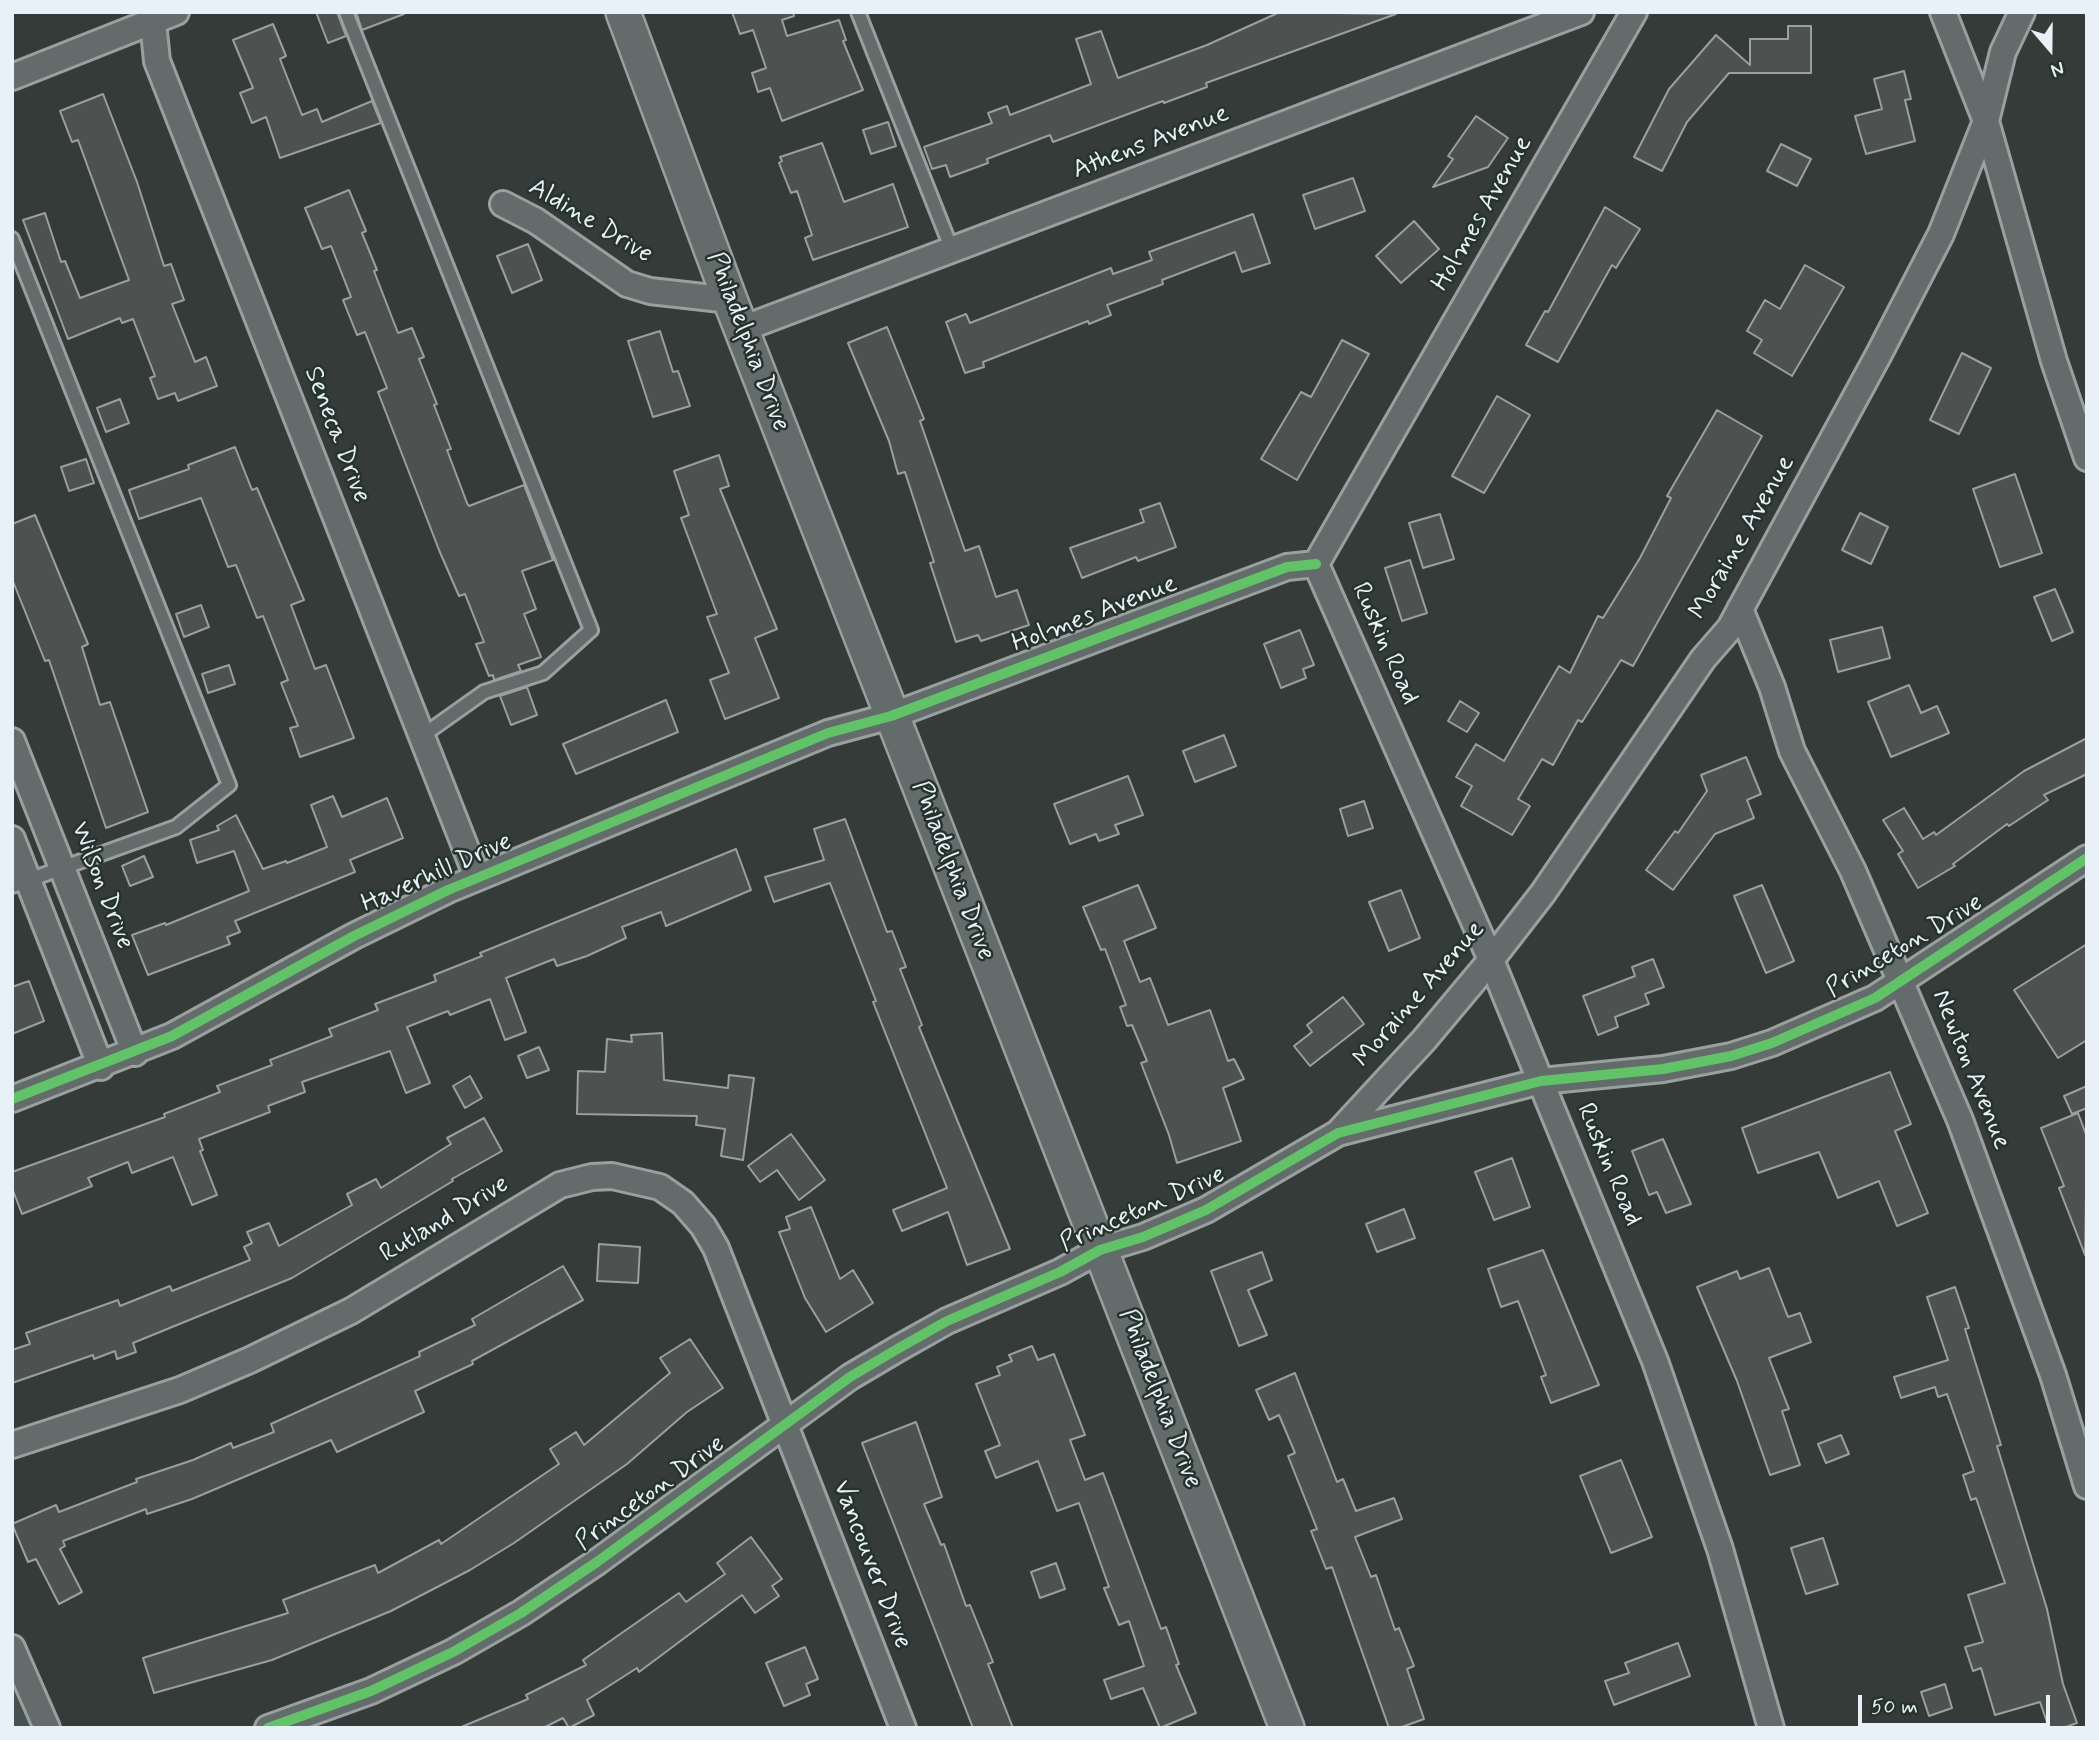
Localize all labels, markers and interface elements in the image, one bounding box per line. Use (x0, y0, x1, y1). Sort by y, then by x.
north arrow (2015, 14, 2085, 84)
text: N (2047, 55, 2068, 83)
street label: Athens Avenue (1068, 99, 1234, 187)
street label: Holmes Avenue (1426, 131, 1540, 297)
street label: Aldine Drive (522, 173, 658, 271)
street label: Philadelphia Drive (699, 248, 795, 436)
street label: Seneca Drive (296, 362, 376, 508)
street label: Moraine Avenue (1683, 450, 1803, 626)
street label: Holmes Avenue (1008, 569, 1182, 661)
street label: Ruskin Road (1343, 578, 1425, 710)
street label: Philadelphia Drive (904, 777, 1000, 965)
street label: Wilson Drive (62, 818, 140, 954)
street label: Haverhill Drive (357, 827, 517, 921)
street label: Princeton Drive (1821, 888, 1989, 1006)
street label: Moraine Avenue (1348, 915, 1492, 1075)
street label: Newton Avenue (1924, 986, 2016, 1154)
street label: Ruskin Road (1568, 1099, 1648, 1231)
street label: Princeton Drive (1056, 1160, 1230, 1260)
street label: Rutland Drive (375, 1169, 515, 1271)
street label: Philadelphia Drive (1111, 1305, 1207, 1493)
street label: Princeton Drive (570, 1429, 732, 1559)
street label: Vancouver Drive (825, 1476, 917, 1654)
scale bar (1861, 1680, 2054, 1724)
text: 50 m (1871, 1693, 1918, 1721)

